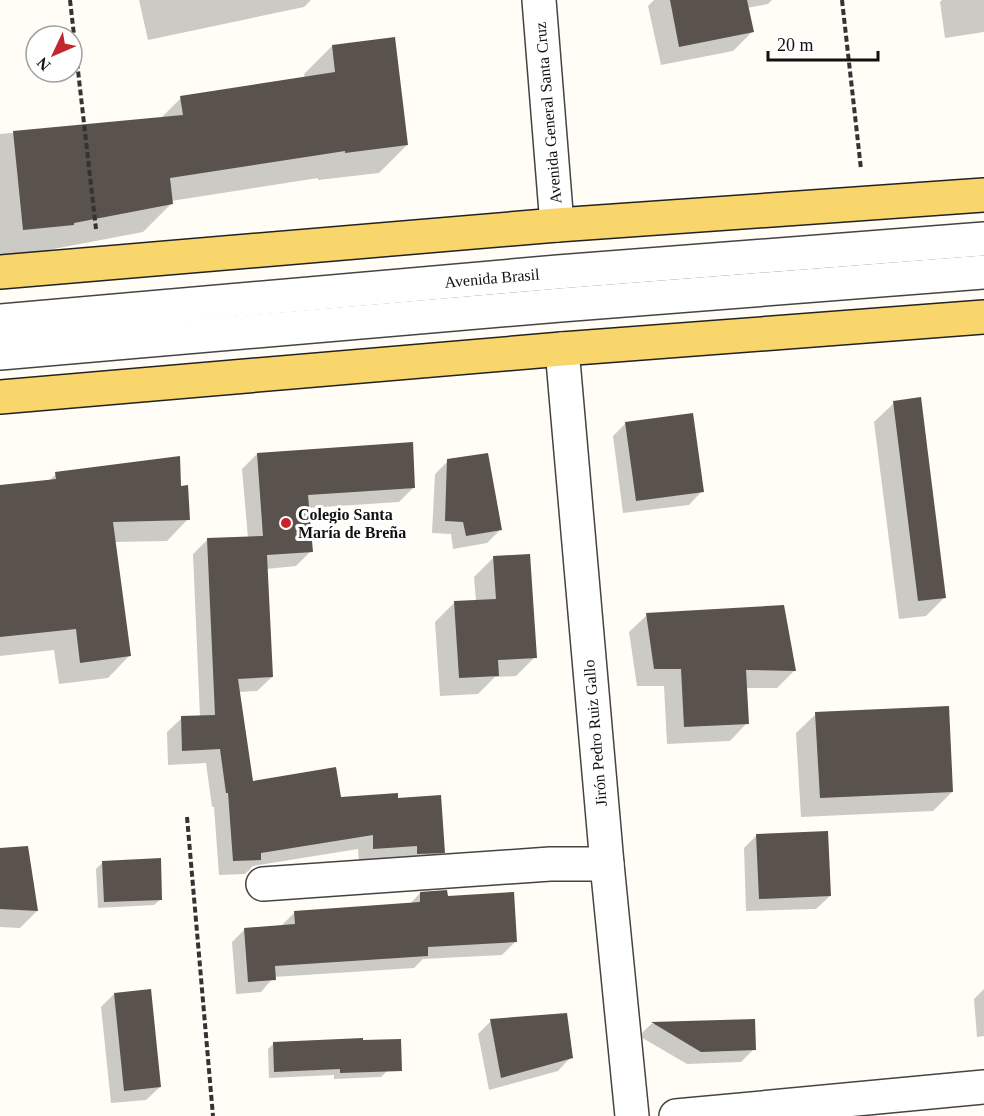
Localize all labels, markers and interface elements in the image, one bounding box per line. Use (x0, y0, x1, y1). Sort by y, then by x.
street label: Avenida General Santa Cruz (532, 21, 564, 205)
north arrow (24, 24, 84, 84)
scale bar (768, 24, 878, 62)
text: 20 m (777, 35, 814, 55)
text: N (33, 54, 54, 74)
street label: Avenida Brasil (444, 265, 541, 291)
place label: Colegio Santa María de Breña (298, 506, 406, 541)
marker: Colegio Santa María de Breña (279, 516, 293, 530)
street label: Jirón Pedro Ruiz Gallo (580, 659, 610, 807)

